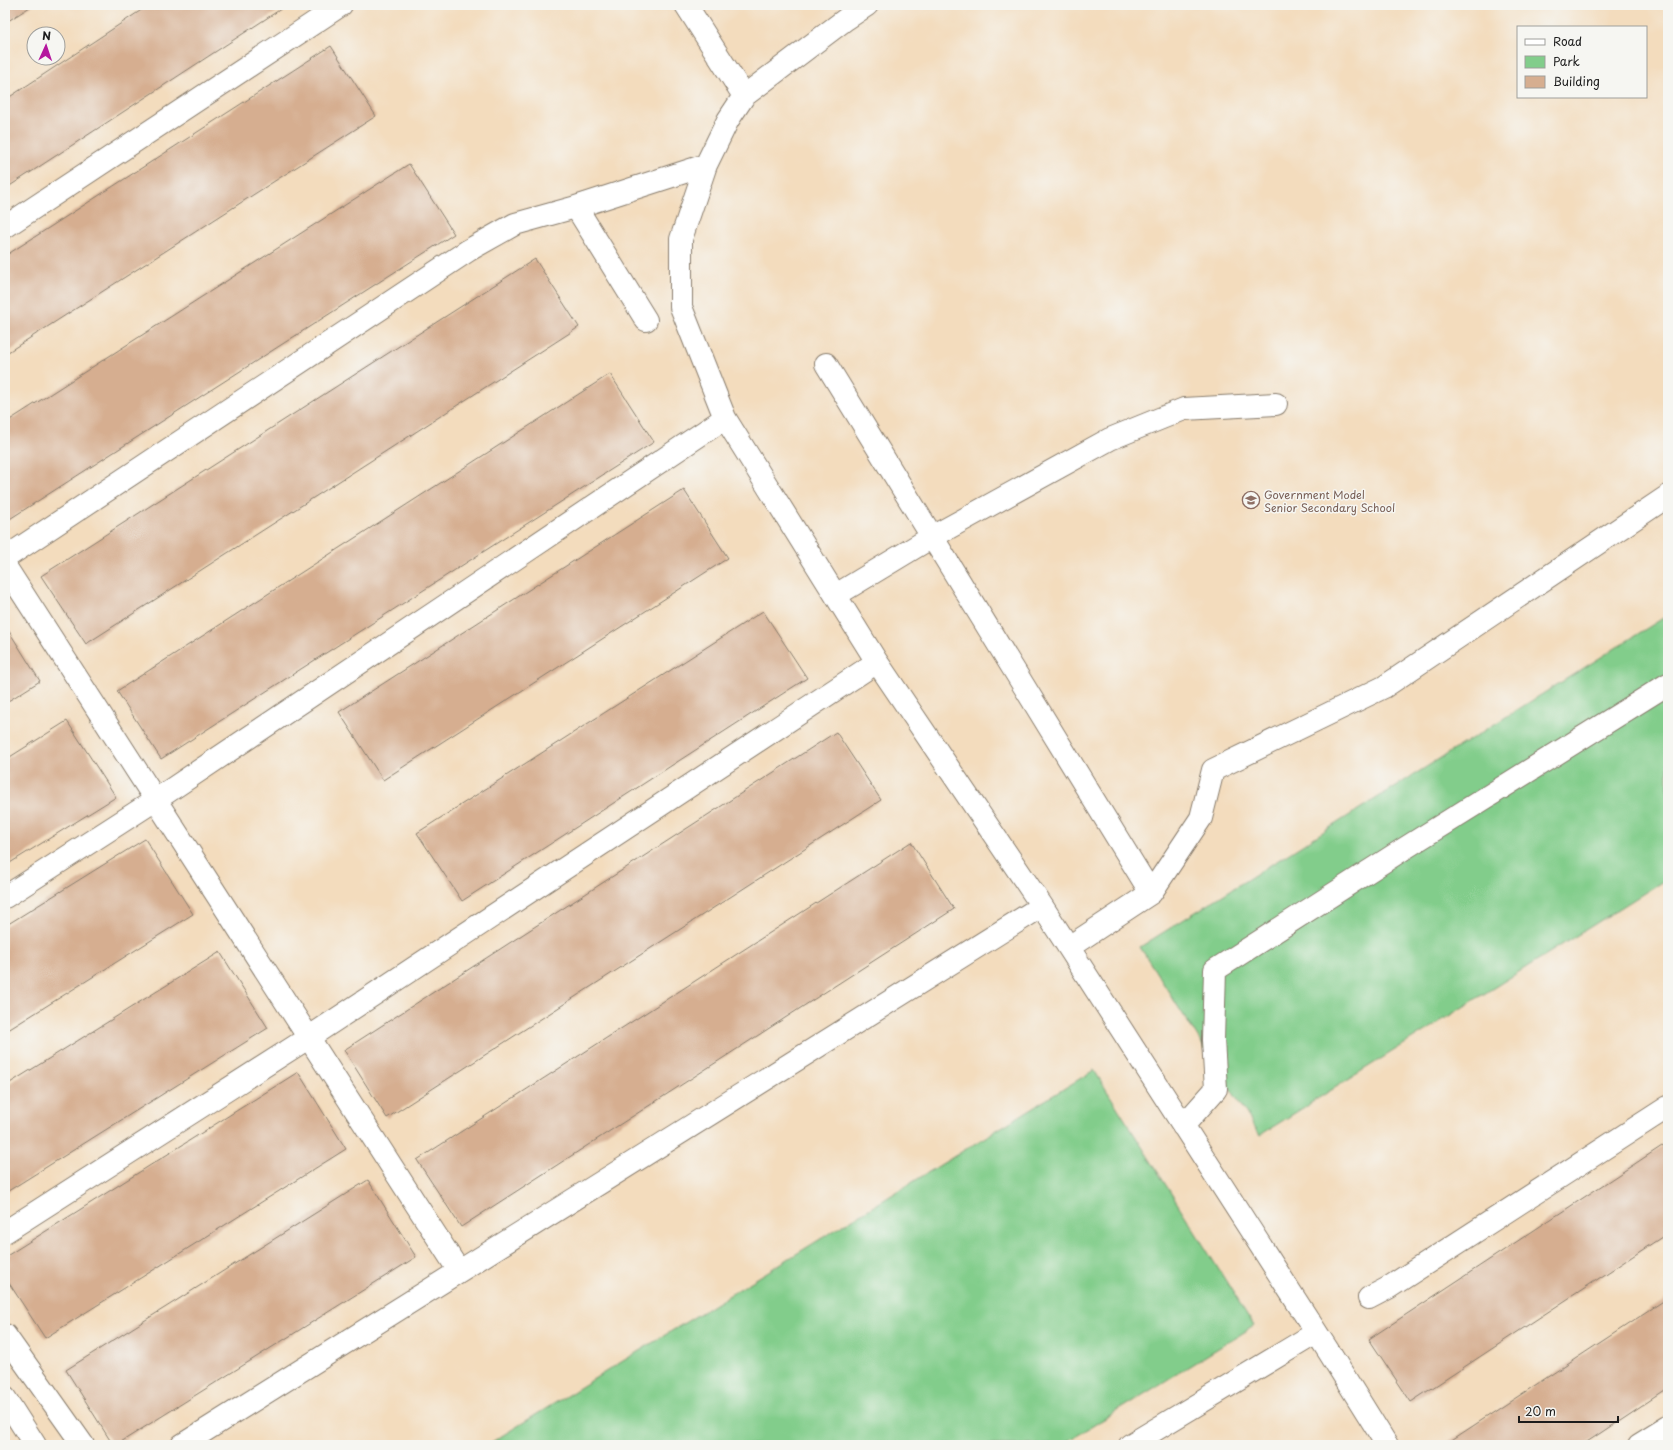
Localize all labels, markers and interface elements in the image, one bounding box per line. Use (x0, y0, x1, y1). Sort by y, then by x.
north arrow (26, 26, 66, 66)
legend (1517, 26, 1647, 98)
text: N (42, 27, 52, 44)
text: Road (1553, 32, 1582, 50)
text: Park (1553, 52, 1580, 70)
text: Building (1553, 72, 1600, 90)
place label: Government Model Senior Secondary School (1264, 486, 1395, 516)
school or university icon: Government Model Senior Secondary School (1241, 490, 1261, 510)
scale bar (1519, 1398, 1618, 1424)
text: 20 m (1525, 1402, 1556, 1420)

